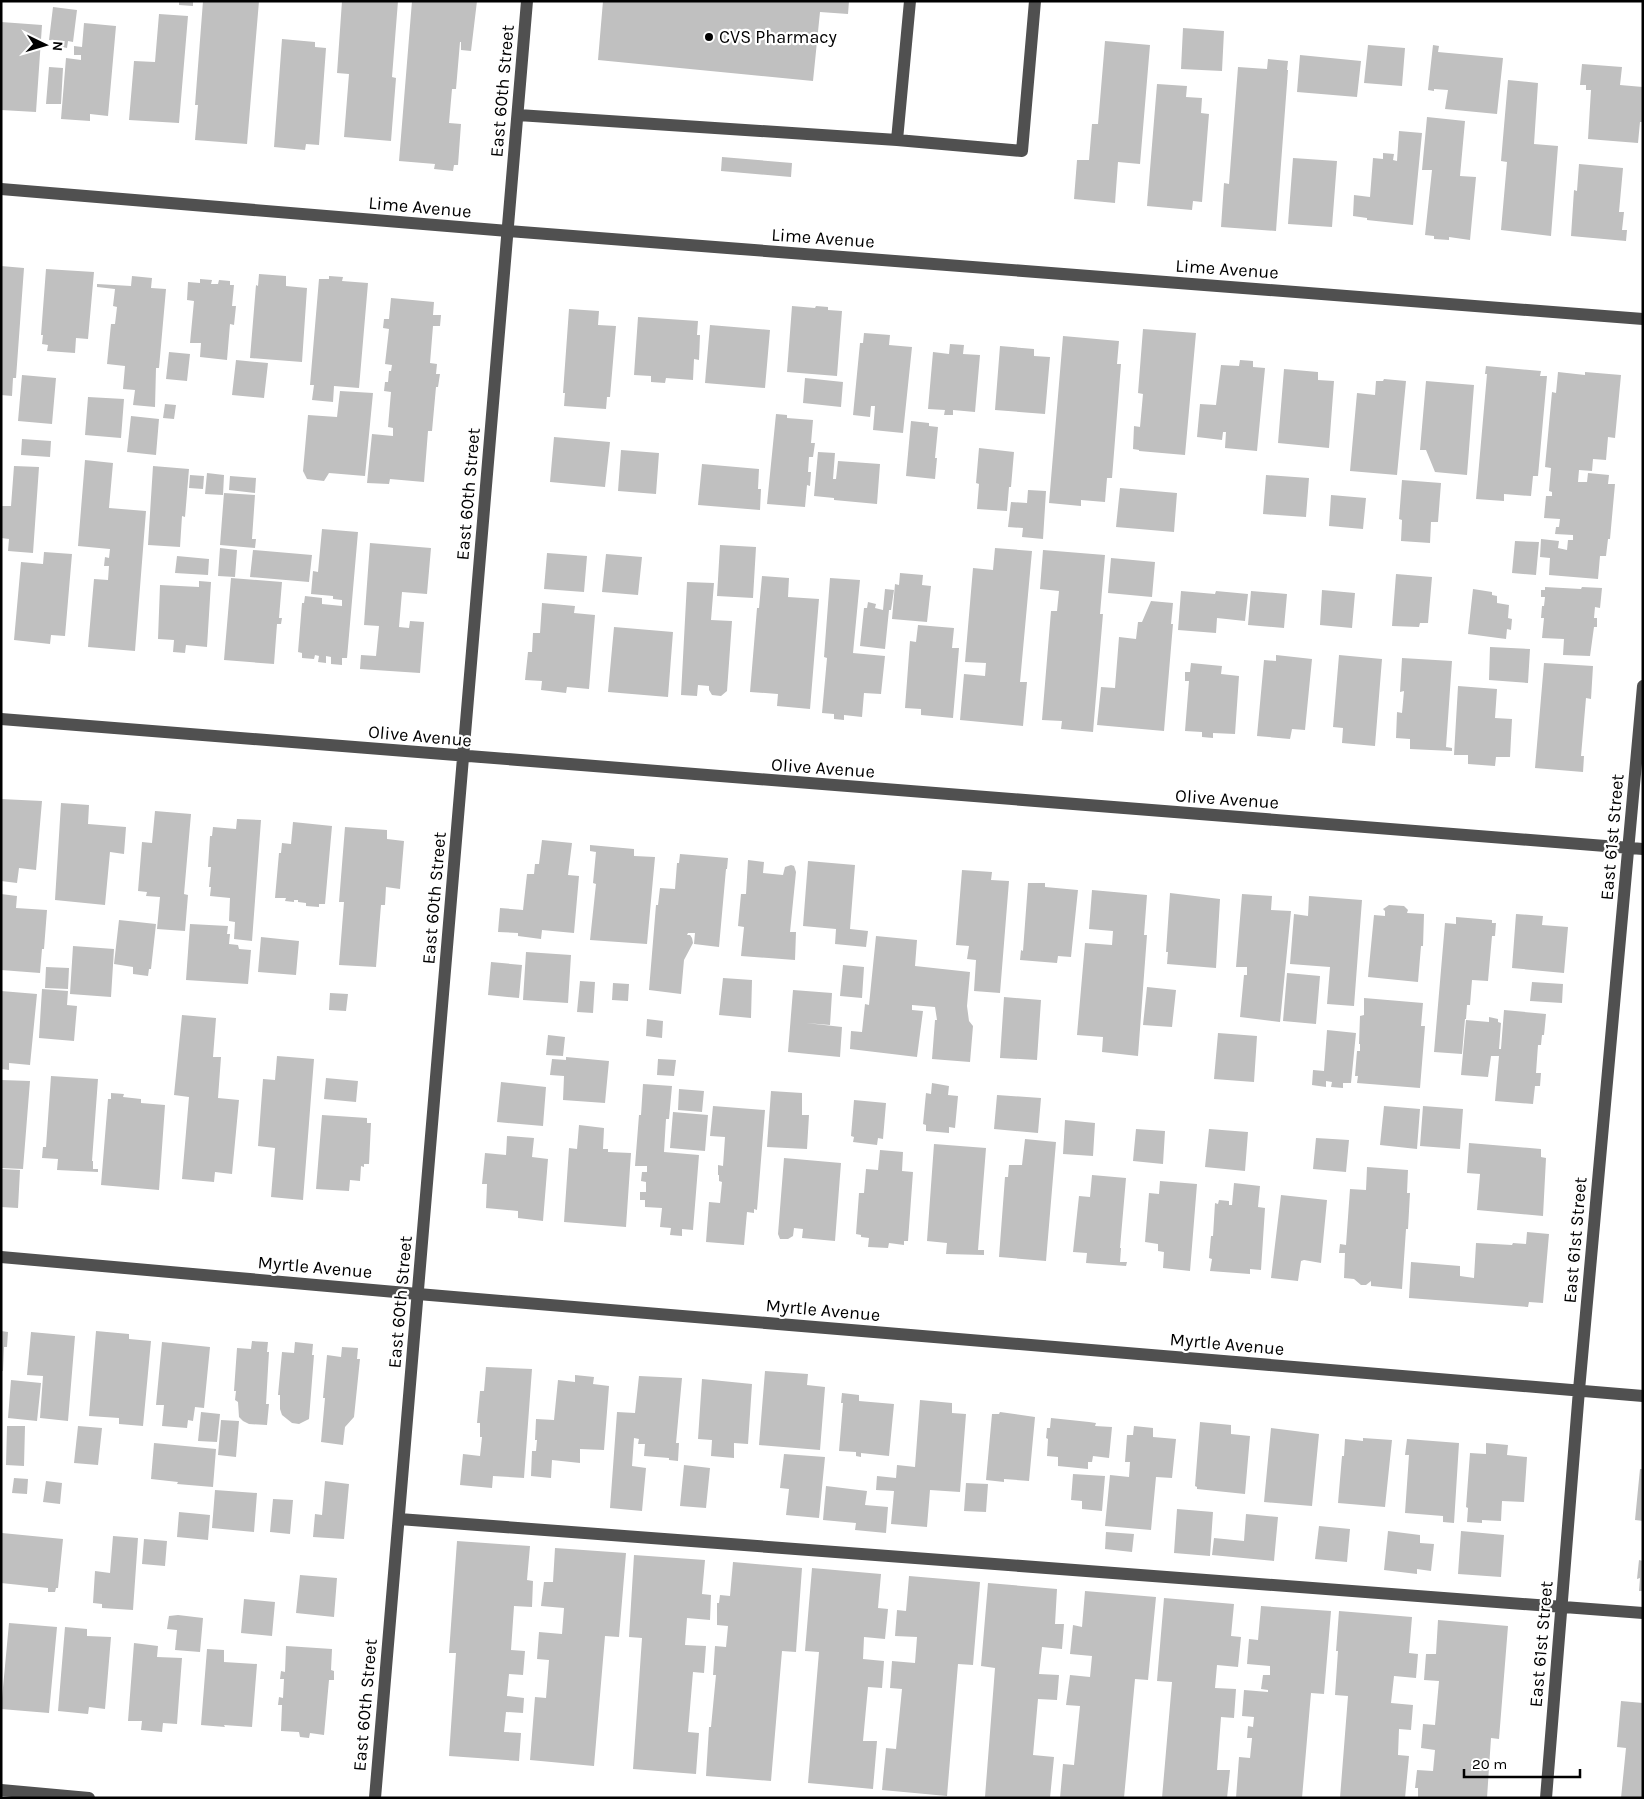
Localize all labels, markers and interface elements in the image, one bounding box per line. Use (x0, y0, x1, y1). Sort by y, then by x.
north arrow (20, 20, 70, 70)
street label: East 60th Street (485, 24, 519, 158)
place label: CVS Pharmacy (719, 26, 838, 48)
marker: CVS Pharmacy (703, 31, 715, 43)
text: N (49, 40, 66, 52)
street label: Lime Avenue (368, 192, 472, 222)
street label: Lime Avenue (771, 223, 875, 253)
street label: Lime Avenue (1175, 254, 1279, 284)
street label: East 60th Street (451, 427, 485, 561)
street label: Olive Avenue (367, 721, 473, 751)
street label: Olive Avenue (770, 753, 876, 783)
street label: East 61st Street (1596, 773, 1628, 901)
street label: Olive Avenue (1174, 784, 1280, 814)
street label: East 60th Street (417, 831, 451, 965)
street label: East 61st Street (1559, 1176, 1591, 1304)
street label: East 60th Street (383, 1235, 417, 1369)
street label: Myrtle Avenue (257, 1251, 373, 1283)
street label: Myrtle Avenue (765, 1294, 881, 1326)
street label: Myrtle Avenue (1169, 1328, 1285, 1360)
street label: East 61st Street (1525, 1580, 1557, 1708)
street label: East 60th Street (348, 1638, 382, 1772)
scale bar (1464, 1746, 1580, 1778)
text: 20 m (1472, 1755, 1507, 1773)

